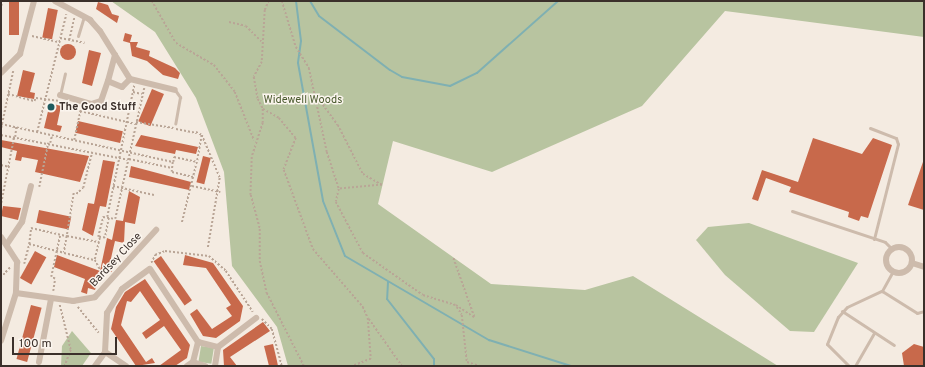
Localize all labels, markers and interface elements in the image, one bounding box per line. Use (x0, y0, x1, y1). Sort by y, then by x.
park label: Widewell Woods (263, 93, 343, 107)
place label: The Good Stuff (59, 100, 136, 114)
marker: The Good Stuff (46, 102, 56, 112)
street label: Bardsey Close (87, 230, 145, 290)
scale bar (14, 329, 119, 355)
text: 100 m (19, 336, 52, 352)

